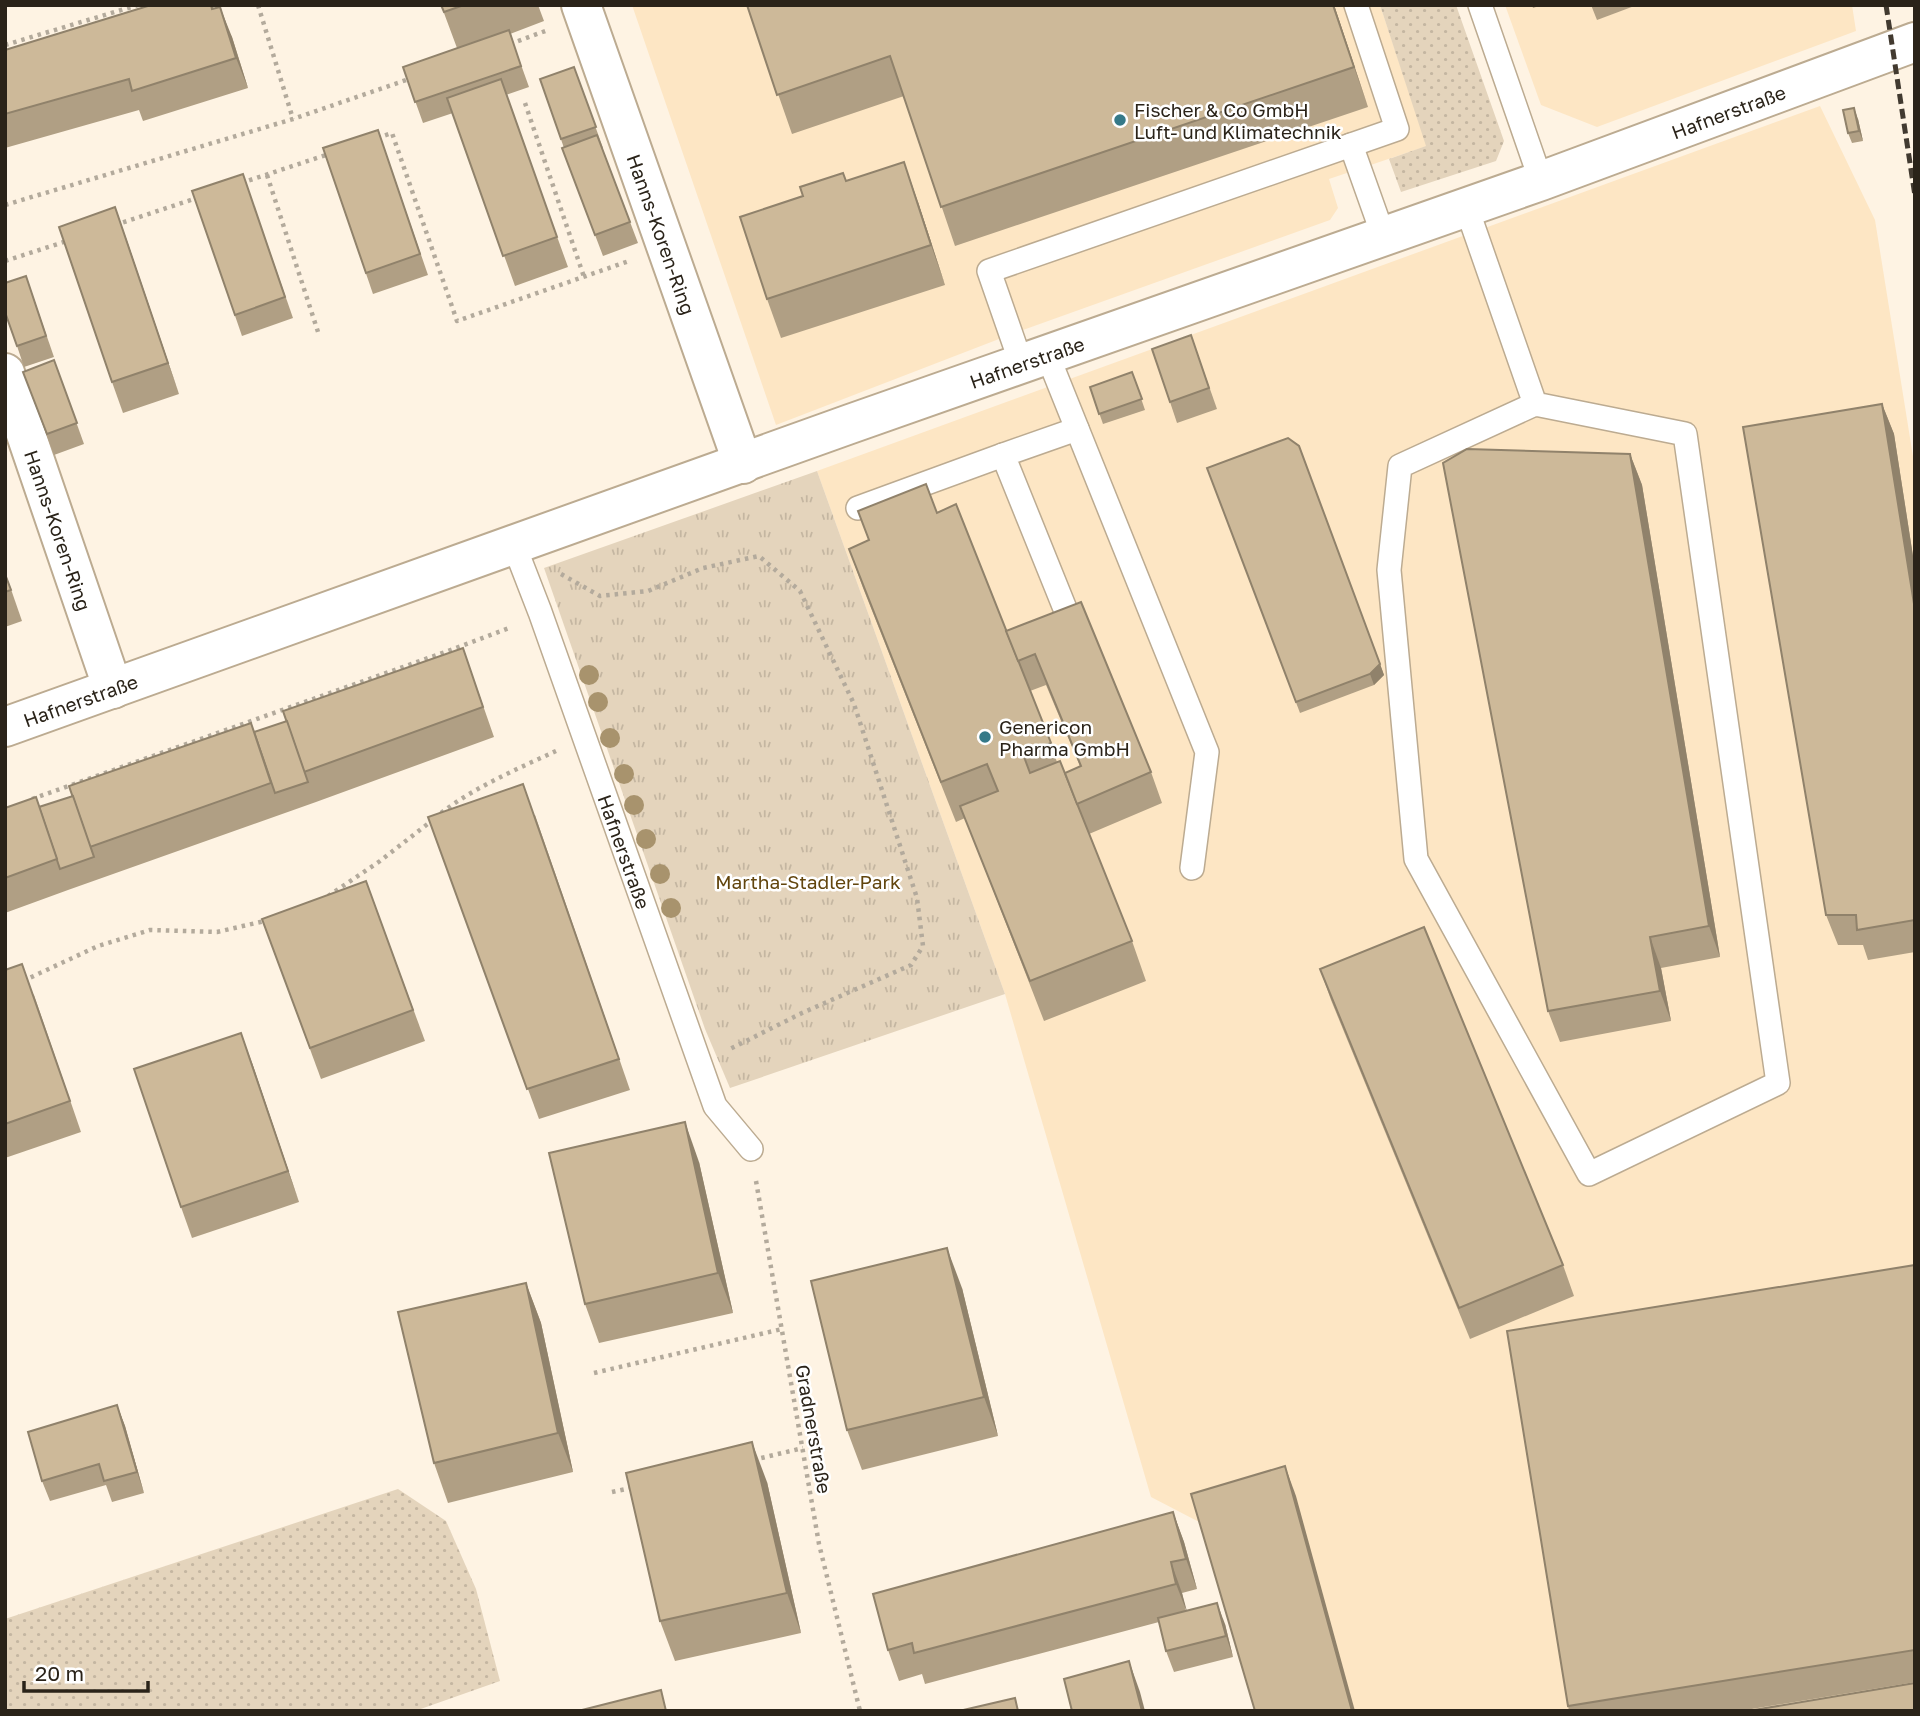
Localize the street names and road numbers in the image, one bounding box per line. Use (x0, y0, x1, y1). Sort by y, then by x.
street label: Hafnerstraße (1668, 80, 1789, 143)
street label: Hanns-Koren-Ring (623, 151, 701, 317)
street label: Hafnerstraße (966, 331, 1087, 393)
street label: Hanns-Koren-Ring (21, 447, 97, 614)
street label: Hafnerstraße (20, 669, 141, 731)
street label: Hafnerstraße (594, 791, 656, 912)
street label: Gradnerstraße (791, 1363, 837, 1495)

